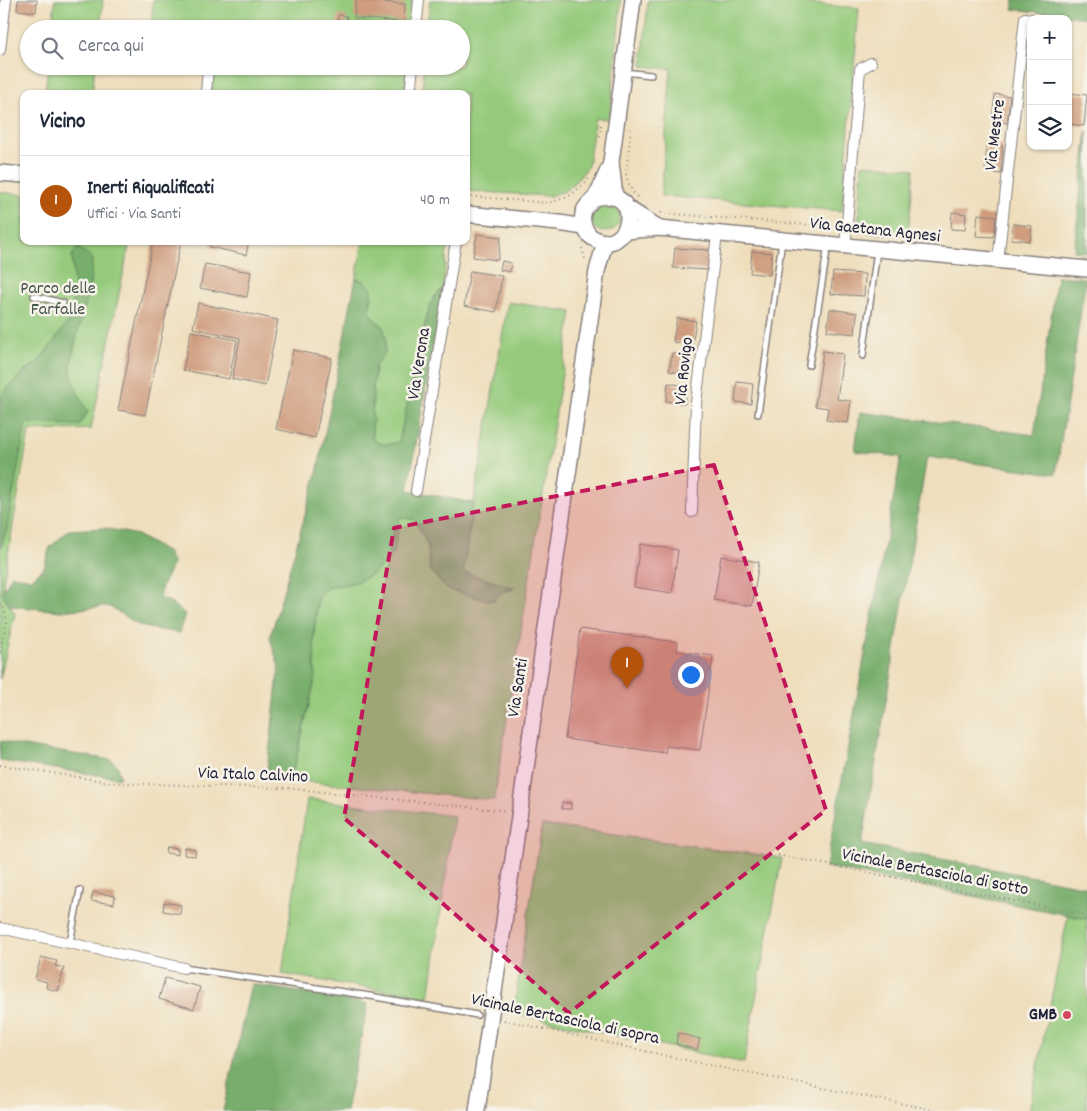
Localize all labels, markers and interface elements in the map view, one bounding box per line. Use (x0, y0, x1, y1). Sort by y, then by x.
map controls (1027, 15, 1072, 150)
button: + (1027, 15, 1072, 60)
search box (20, 20, 470, 75)
icon: search (38, 34, 66, 62)
text: Cerca qui (78, 34, 144, 61)
button: − (1027, 60, 1072, 105)
street label: Via Mestre (979, 98, 1013, 172)
button: layers (1027, 105, 1072, 150)
text: Vicino (40, 108, 85, 138)
text: Inerti Riqualificati (87, 176, 214, 203)
text: 1 (54, 189, 58, 212)
text: 40 m (420, 189, 450, 212)
text: Uffici · Via Santi (87, 203, 181, 226)
street label: Via Gaetana Agnesi (809, 212, 941, 250)
park label: Parco delle Farfalle (20, 277, 96, 323)
street label: Via Verona (402, 326, 438, 402)
street label: Via Rovigo (669, 336, 701, 406)
pin: 1 (611, 647, 643, 688)
street label: Via Santi (502, 657, 536, 719)
your location (678, 662, 704, 688)
street label: Via Italo Calvino (197, 762, 309, 790)
street label: Vicinale Bertasciola di sotto (840, 843, 1030, 903)
street label: Vicinale Bertasciola di sopra (469, 988, 662, 1052)
place label: GMB (1029, 1003, 1057, 1028)
marker: GMB (1061, 1009, 1073, 1021)

